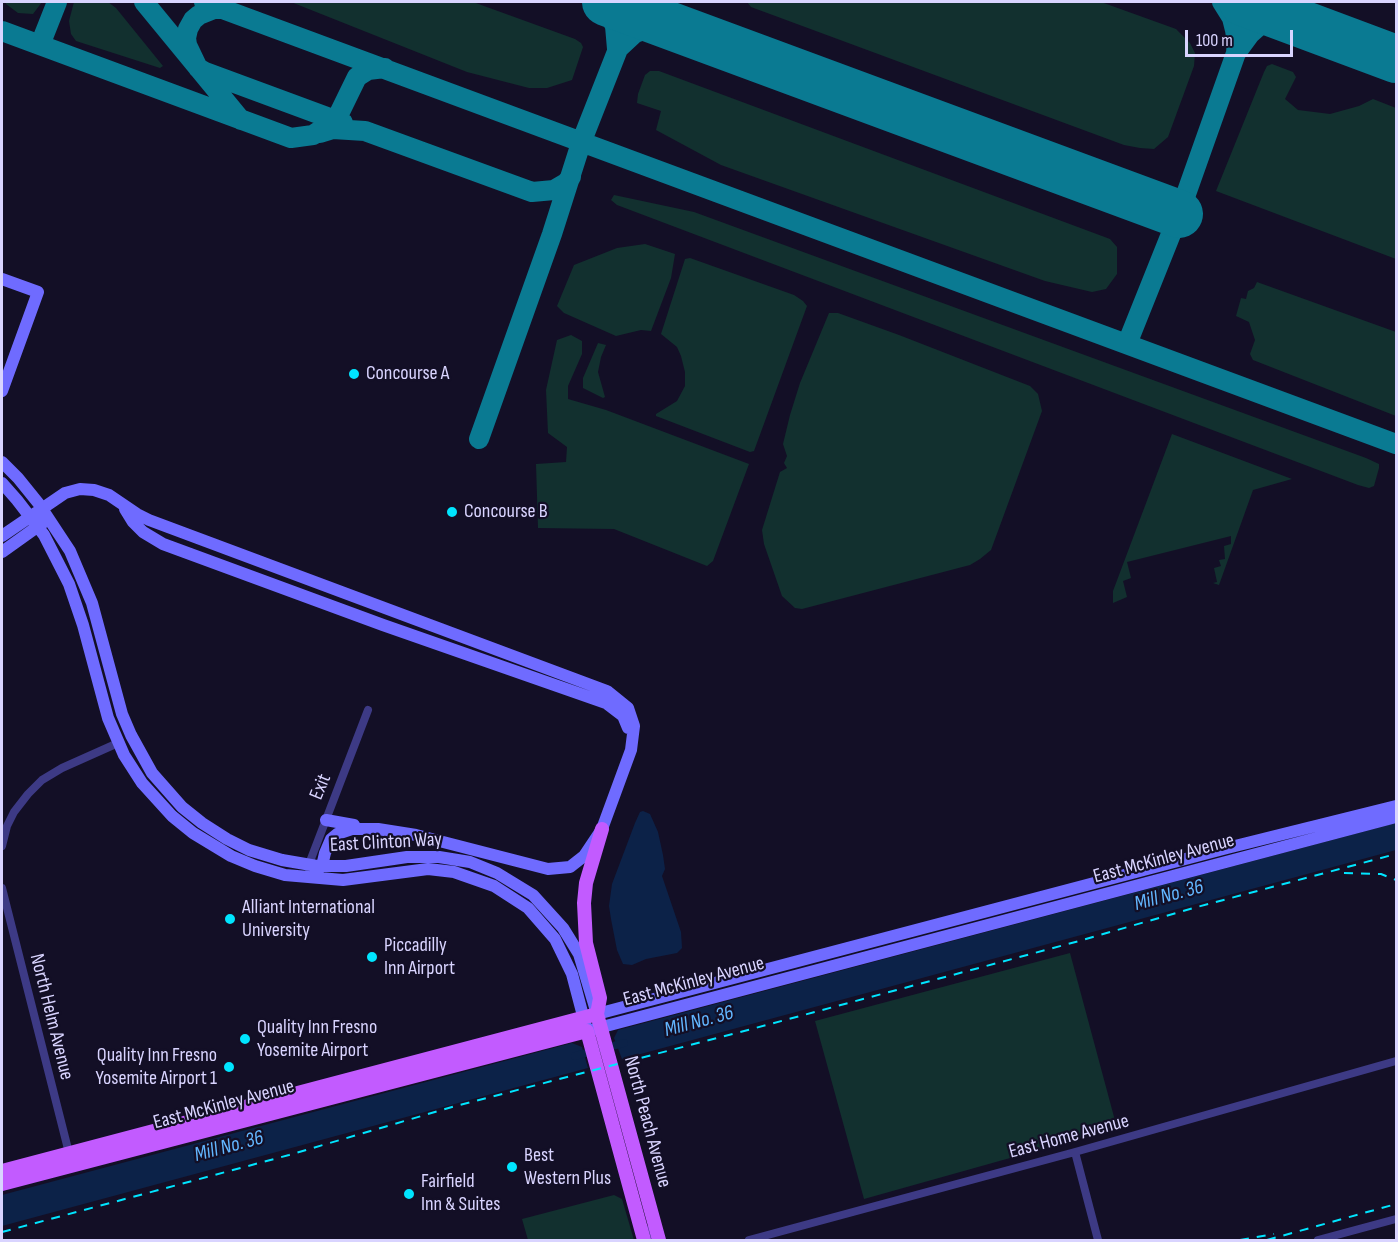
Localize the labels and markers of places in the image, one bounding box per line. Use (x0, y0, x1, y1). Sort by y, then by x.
place label: Concourse A (366, 362, 449, 386)
marker: Concourse A (347, 367, 361, 381)
place label: Concourse B (464, 500, 548, 524)
marker: Concourse B (445, 505, 459, 519)
place label: Alliant International University (242, 896, 375, 943)
marker: Alliant International University (223, 912, 237, 926)
place label: Piccadilly Inn Airport (384, 934, 455, 981)
marker: Piccadilly Inn Airport (365, 950, 379, 964)
place label: Quality Inn Fresno Yosemite Airport (257, 1016, 377, 1063)
marker: Quality Inn Fresno Yosemite Airport (238, 1032, 252, 1046)
place label: Quality Inn Fresno Yosemite Airport 1 (96, 1044, 217, 1091)
marker: Quality Inn Fresno Yosemite Airport 1 (222, 1060, 236, 1074)
place label: Best Western Plus (524, 1144, 611, 1191)
marker: Best Western Plus (505, 1160, 519, 1174)
place label: Fairfield Inn & Suites (421, 1170, 500, 1217)
marker: Fairfield Inn & Suites (402, 1187, 416, 1201)

